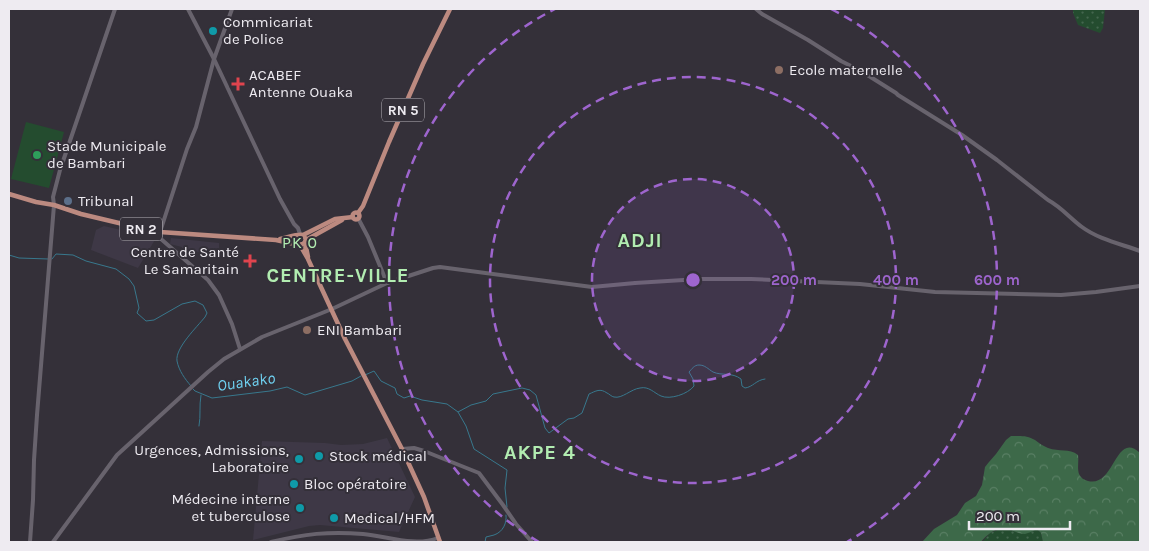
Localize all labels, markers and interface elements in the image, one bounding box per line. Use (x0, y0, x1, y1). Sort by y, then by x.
place label: Commicariat de Police (223, 13, 313, 48)
marker: Commicariat de Police (207, 25, 219, 37)
place label: Ecole maternelle (789, 61, 903, 79)
marker: Ecole maternelle (773, 64, 785, 76)
place label: ACABEF Antenne Ouaka (249, 66, 353, 101)
marker: ACABEF Antenne Ouaka (231, 77, 245, 91)
road number: RN 5 (382, 98, 424, 122)
place label: Stade Municipale de Bambari (47, 137, 167, 172)
marker: Stade Municipale de Bambari (31, 149, 43, 161)
place label: Tribunal (78, 192, 134, 210)
marker: Tribunal (62, 195, 74, 207)
road number: RN 2 (120, 218, 162, 240)
district label: ADJI (617, 229, 663, 252)
district label: PK 0 (282, 233, 318, 252)
place label: Centre de Santé Le Samaritain (131, 243, 239, 278)
marker: Centre de Santé Le Samaritain (243, 254, 257, 268)
district label: CENTRE-VILLE (266, 264, 410, 287)
centre of rings (684, 271, 702, 289)
text: 200 m (771, 271, 817, 289)
text: 400 m (873, 271, 919, 289)
text: 600 m (974, 271, 1020, 289)
place label: ENI Bambari (317, 321, 402, 339)
marker: ENI Bambari (301, 324, 313, 336)
water label: Ouakako (216, 368, 276, 395)
place label: Urgences, Admissions, Laboratoire (134, 441, 289, 476)
district label: AKPE 4 (504, 441, 576, 464)
place label: Stock médical (329, 447, 427, 465)
marker: Stock médical (313, 450, 325, 462)
marker: Urgences, Admissions, Laboratoire (293, 453, 305, 465)
place label: Bloc opératoire (304, 475, 407, 493)
marker: Bloc opératoire (288, 478, 300, 490)
place label: Médecine interne et tuberculose (171, 490, 290, 525)
scale bar (969, 498, 1070, 530)
marker: Médecine interne et tuberculose (294, 502, 306, 514)
text: 200 m (976, 507, 1020, 525)
place label: Medical/HFM (344, 509, 435, 527)
marker: Medical/HFM (328, 512, 340, 524)

